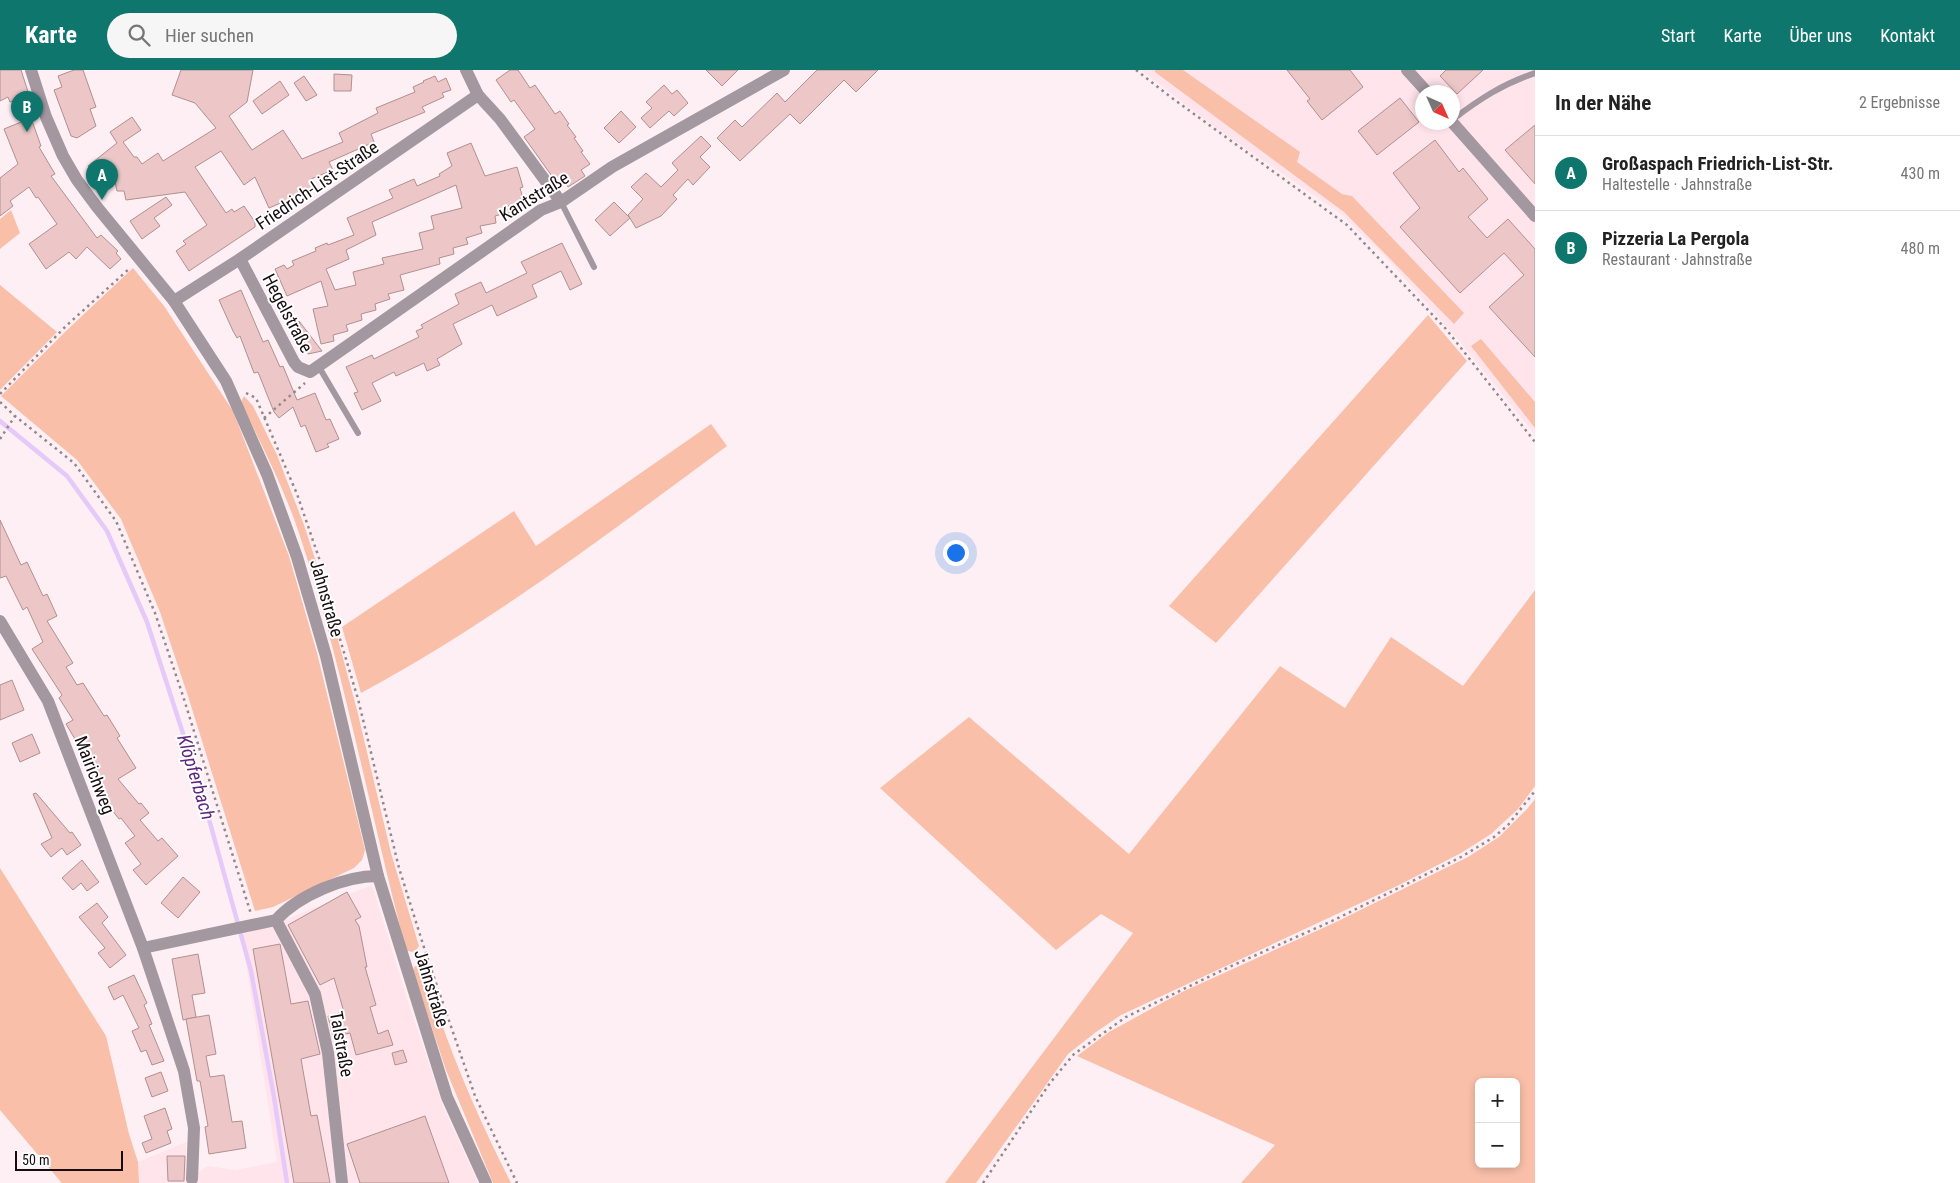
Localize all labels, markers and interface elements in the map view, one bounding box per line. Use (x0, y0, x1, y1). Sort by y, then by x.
search box (107, 13, 457, 58)
text: Karte (25, 21, 77, 49)
icon: search (125, 21, 153, 49)
text: Hier suchen (165, 24, 254, 47)
text: Start (1661, 25, 1695, 46)
text: Karte (1723, 25, 1762, 46)
text: Über uns (1790, 25, 1852, 46)
text: Kontakt (1880, 25, 1935, 46)
north arrow (1415, 85, 1460, 130)
pin: B (11, 91, 43, 132)
text: In der Nähe (1555, 91, 1651, 115)
text: 2 Ergebnisse (1859, 93, 1940, 112)
street label: Friedrich-List-Straße (252, 136, 382, 234)
text: Großaspach Friedrich-List-Str. (1602, 152, 1833, 175)
pin: A (86, 159, 118, 200)
text: A (1566, 164, 1576, 183)
text: 430 m (1901, 164, 1940, 183)
street label: Kantstraße (496, 167, 572, 225)
text: Haltestelle · Jahnstraße (1602, 175, 1752, 194)
text: Pizzeria La Pergola (1602, 227, 1749, 250)
text: B (1567, 239, 1575, 258)
text: 480 m (1901, 239, 1940, 258)
text: Restaurant · Jahnstraße (1602, 250, 1752, 269)
street label: Hegelstraße (259, 270, 317, 356)
your location (943, 540, 969, 566)
street label: Jahnstraße (306, 557, 348, 639)
water label: Klöpferbach (172, 732, 220, 822)
street label: Mairichweg (71, 733, 119, 817)
street label: Jahnstraße (410, 947, 454, 1029)
street label: Talstraße (326, 1010, 358, 1078)
map controls (1475, 1078, 1520, 1168)
button: + (1475, 1078, 1520, 1123)
button: − (1475, 1123, 1520, 1168)
scale bar (15, 1148, 122, 1171)
text: 50 m (22, 1152, 50, 1168)

